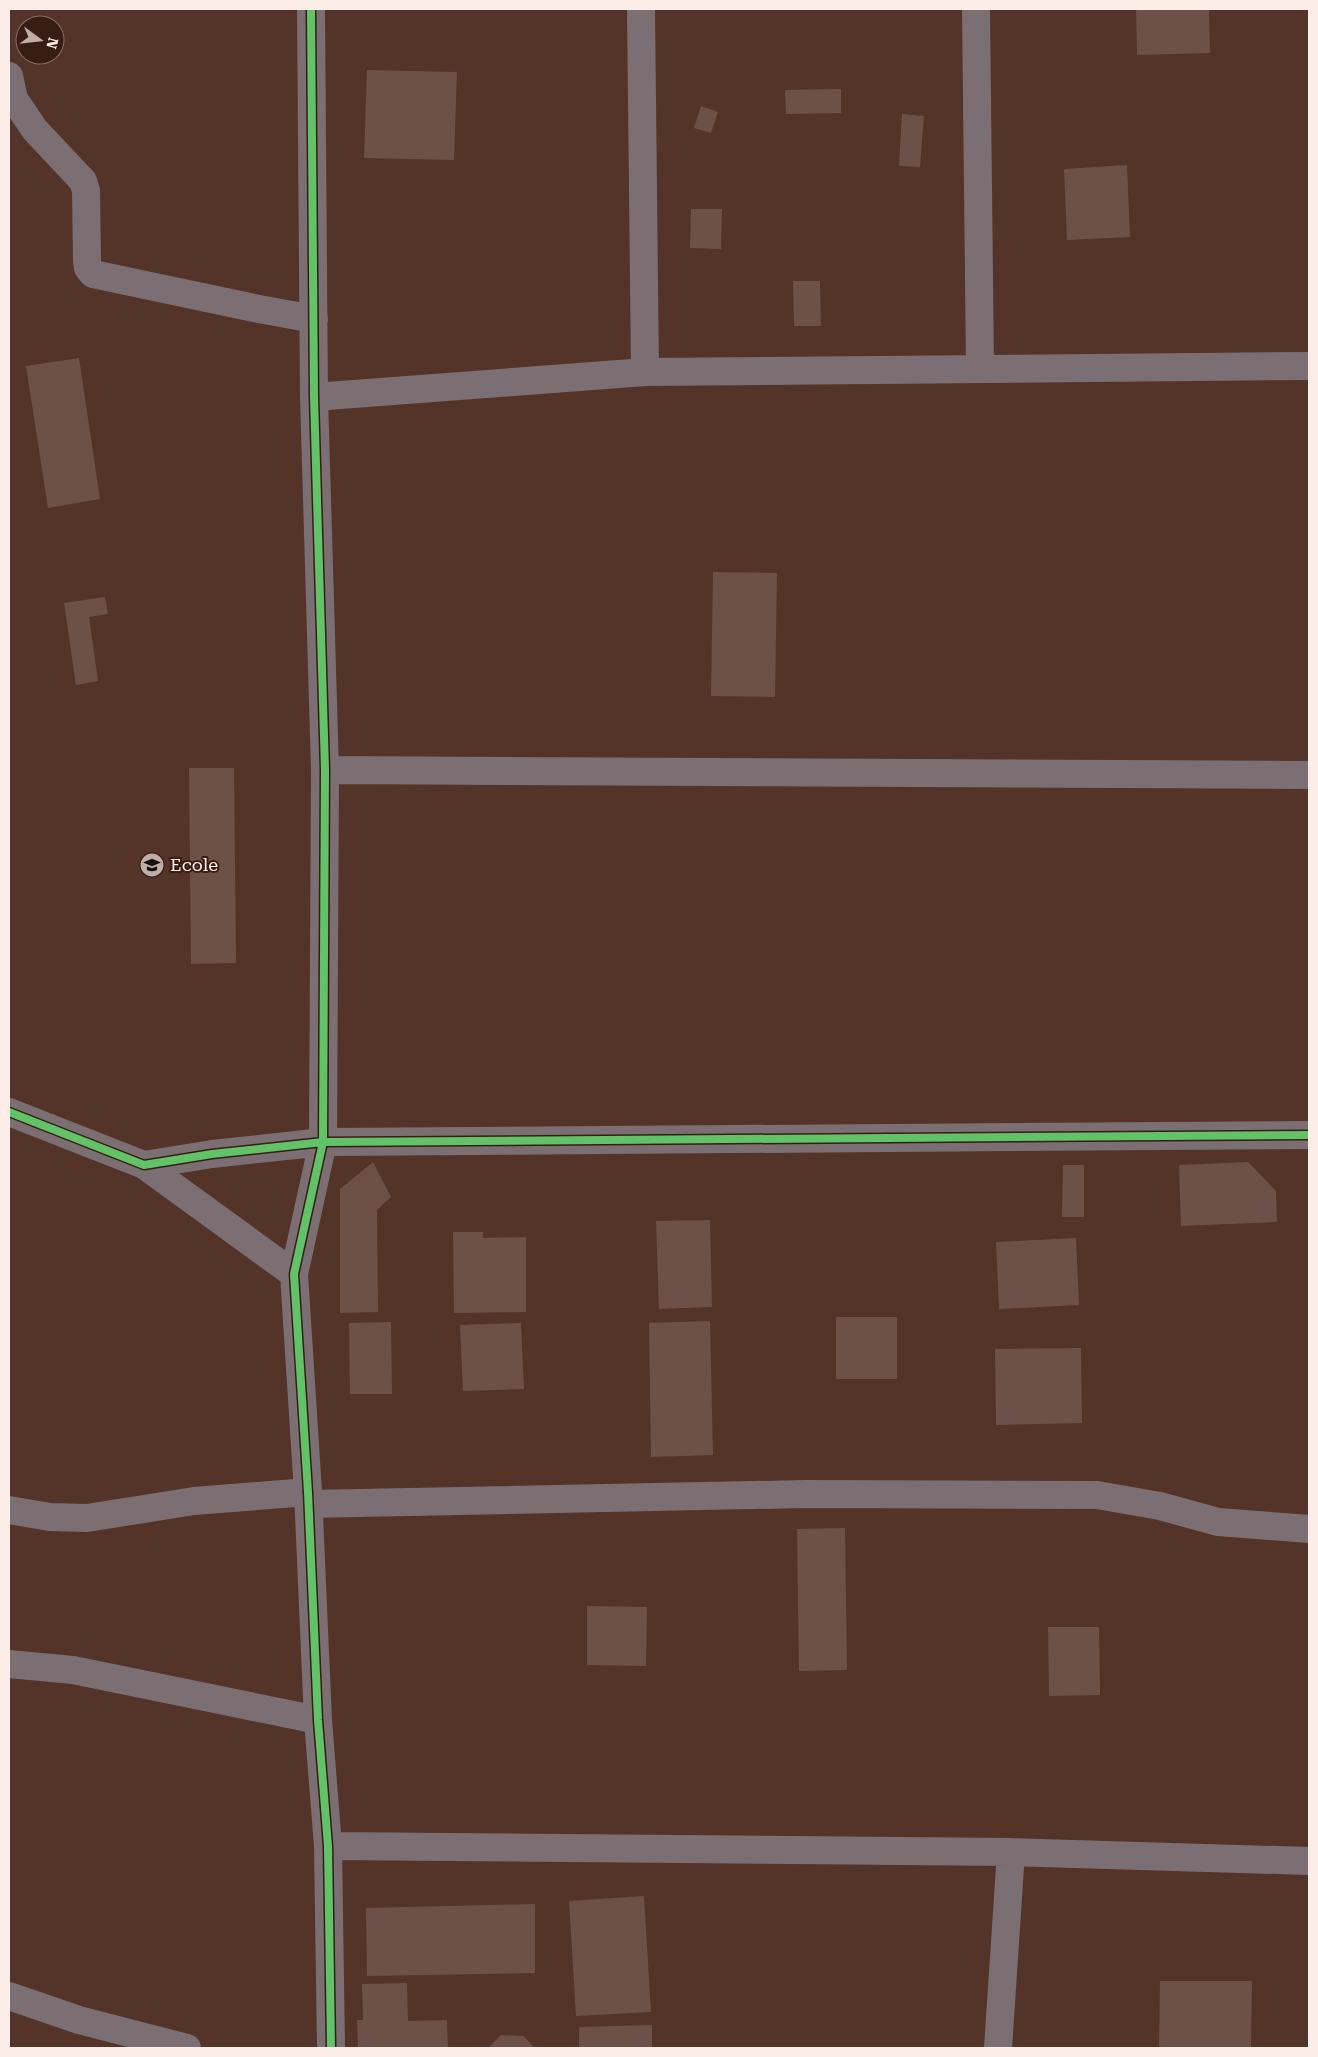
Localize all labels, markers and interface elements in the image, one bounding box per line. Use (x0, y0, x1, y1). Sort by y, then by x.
north arrow (15, 15, 65, 65)
text: N (43, 36, 62, 51)
school or university icon: Ecole (139, 852, 165, 878)
place label: Ecole (170, 854, 218, 875)

